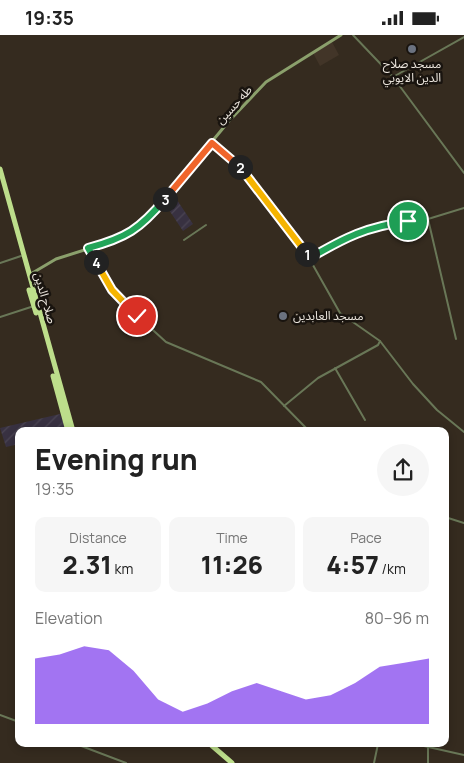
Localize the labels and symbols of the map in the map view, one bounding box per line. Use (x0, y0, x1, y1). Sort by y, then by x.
marker: مسجد صلاح الدين الايوبي (406, 43, 418, 55)
place label: مسجد صلاح الدين الايوبي (383, 55, 441, 88)
street label: طه حسين (212, 82, 256, 128)
pin: 2 (228, 155, 252, 179)
pin: 3 (152, 187, 178, 211)
pin (387, 200, 429, 242)
pin: 1 (294, 241, 320, 267)
pin: 4 (84, 249, 108, 275)
street label: صلاح الدين (29, 270, 61, 326)
pin (116, 295, 158, 337)
place label: مسجد العابدين (293, 307, 364, 324)
marker: مسجد العابدين (277, 310, 289, 322)

